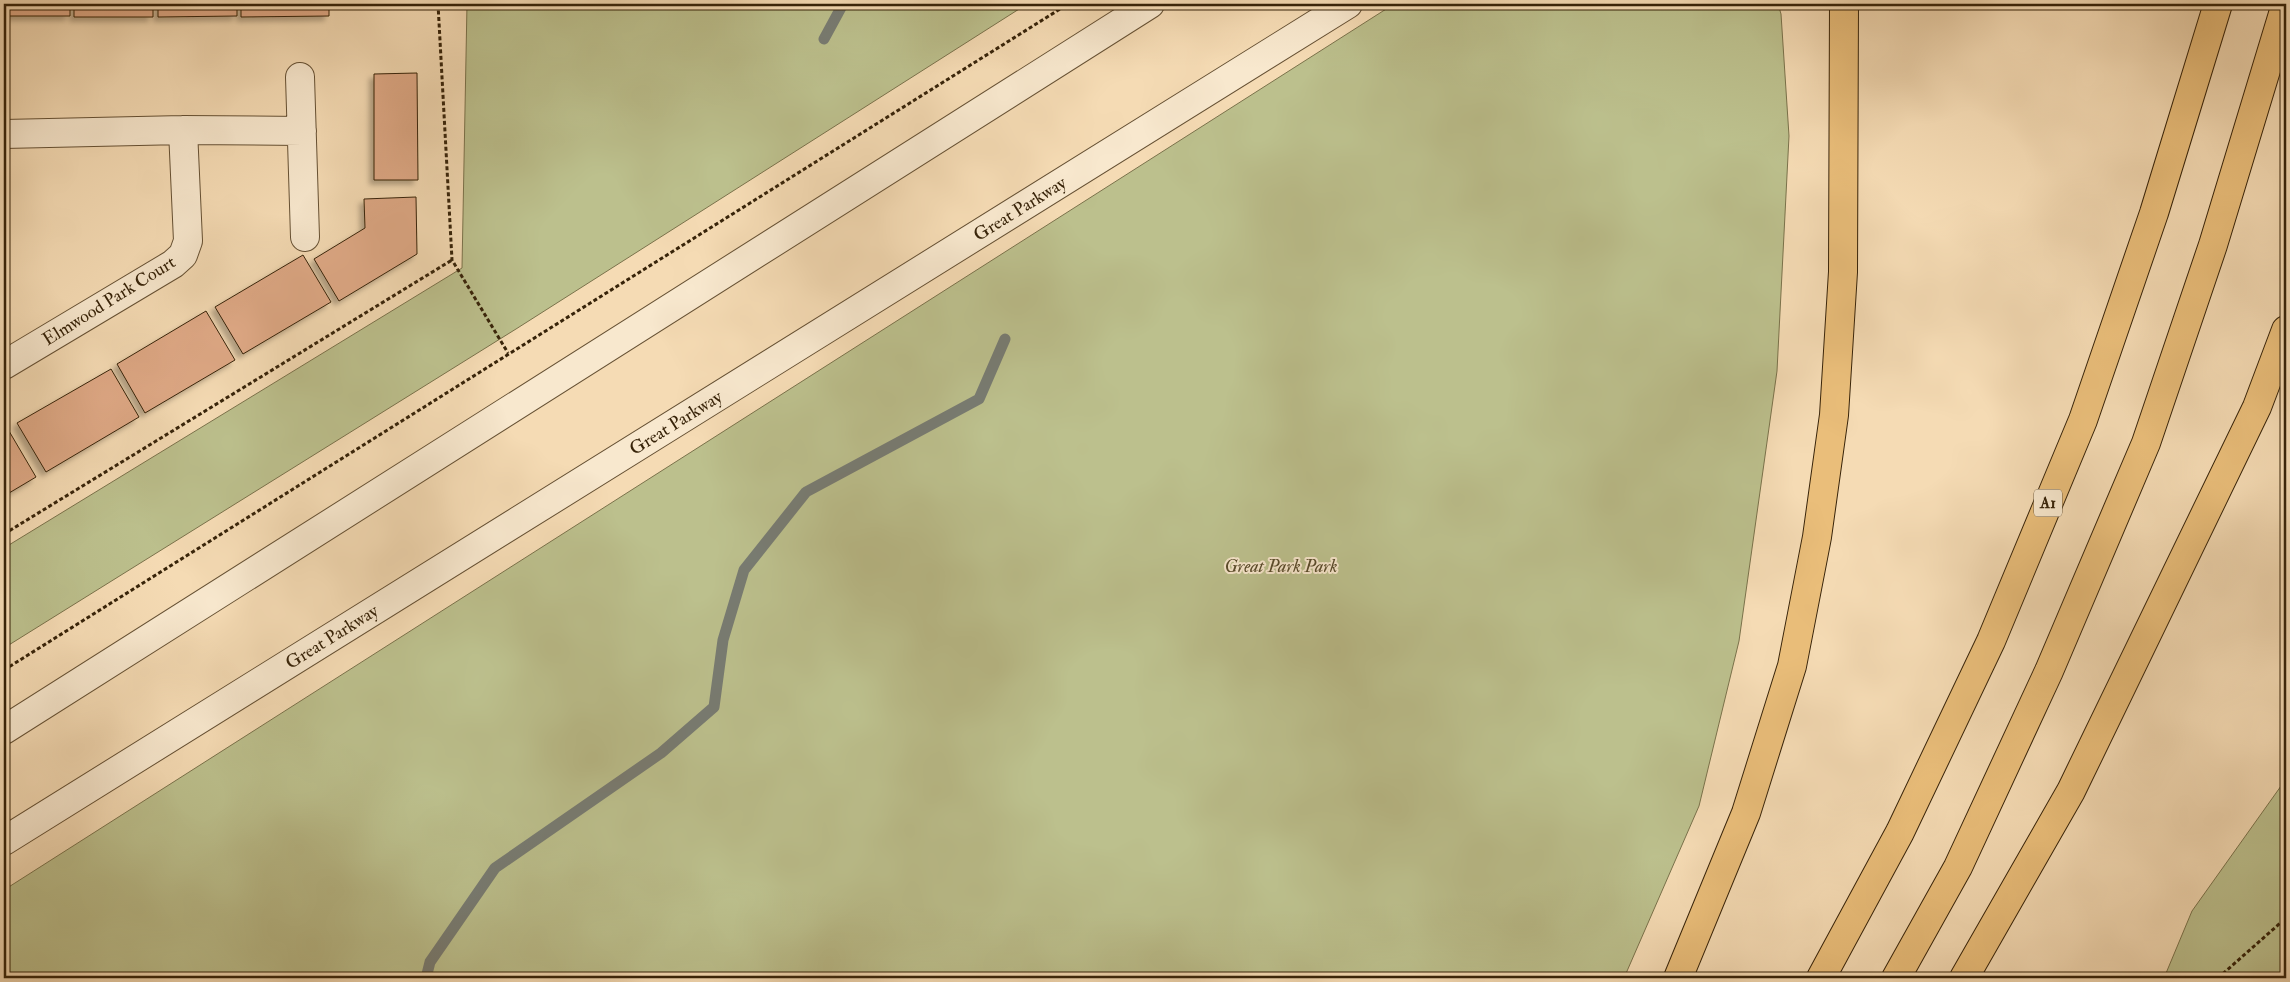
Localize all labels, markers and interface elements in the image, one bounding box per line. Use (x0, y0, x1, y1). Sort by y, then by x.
street label: Great Parkway (969, 171, 1072, 247)
street label: Elmwood Park Court (38, 251, 180, 351)
street label: Great Parkway (625, 385, 728, 461)
road number: A1 (2034, 489, 2062, 516)
park label: Great Park Park (1225, 555, 1337, 578)
street label: Great Parkway (281, 599, 384, 675)

